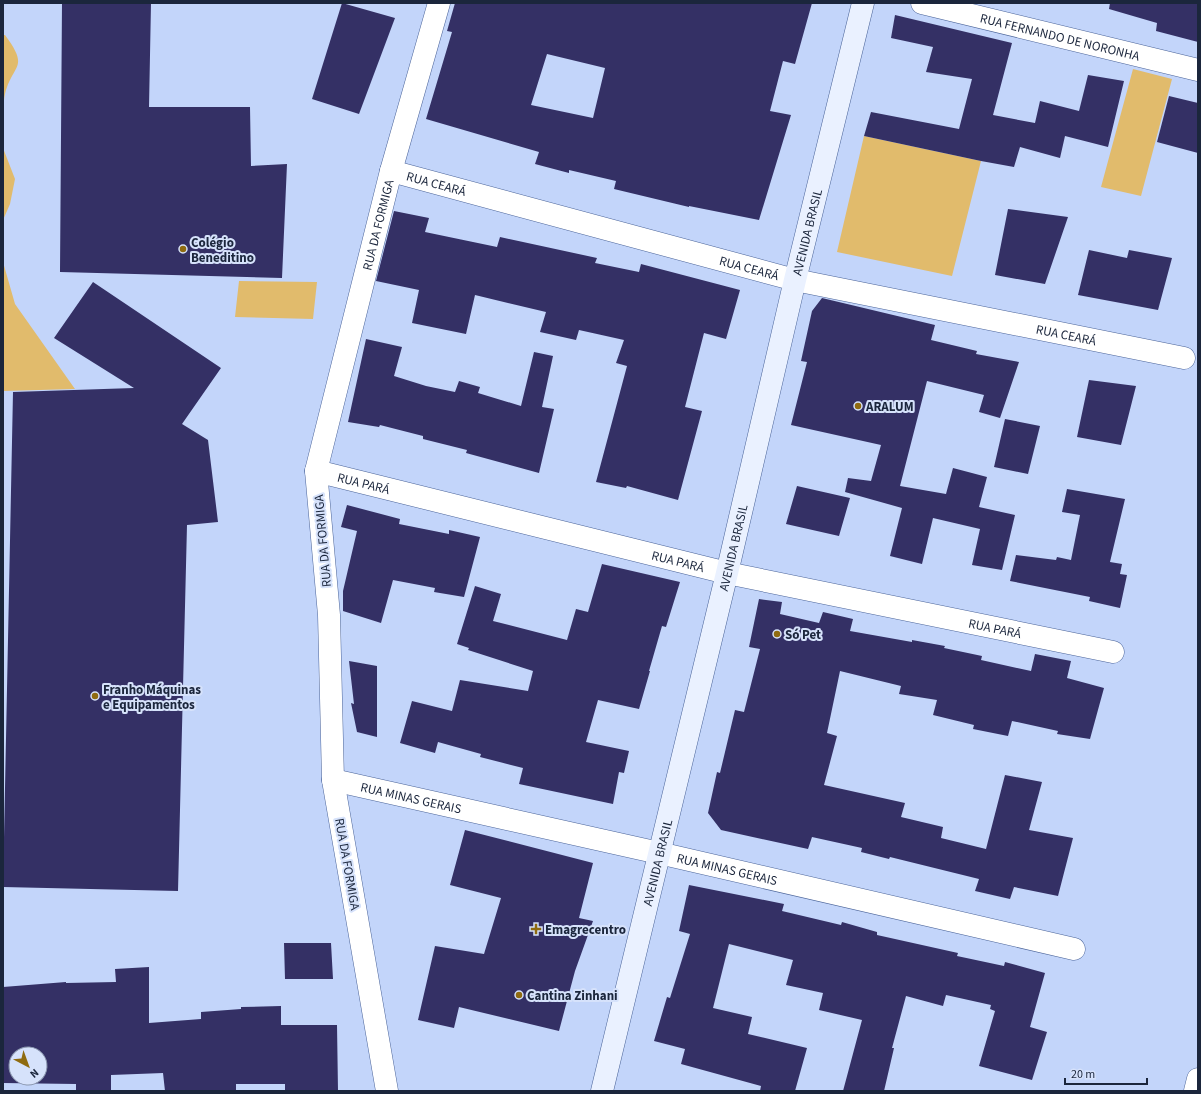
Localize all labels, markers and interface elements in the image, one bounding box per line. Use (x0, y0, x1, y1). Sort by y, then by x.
street label: RUA FERNANDO DE NORONHA (978, 9, 1142, 66)
street label: RUA CEARÁ (404, 168, 469, 201)
street label: RUA DA FORMIGA (358, 177, 399, 272)
street label: AVENIDA BRASIL (788, 187, 827, 277)
place label: Colégio Beneditino (191, 234, 254, 267)
marker: Colégio Beneditino (178, 244, 188, 254)
street label: RUA CEARÁ (717, 252, 782, 285)
street label: RUA CEARÁ (1034, 321, 1099, 350)
place label: ARALUM (865, 398, 914, 416)
marker: ARALUM (853, 401, 863, 411)
street label: RUA PARÁ (335, 469, 392, 499)
street label: RUA DA FORMIGA (310, 493, 336, 588)
street label: AVENIDA BRASIL (715, 503, 753, 593)
street label: RUA PARÁ (650, 547, 707, 577)
street label: RUA PARÁ (967, 615, 1024, 643)
place label: Só Pet (785, 626, 821, 644)
marker: Só Pet (772, 629, 782, 639)
place label: Franho Máquinas e Equipamentos (103, 681, 201, 714)
marker: Franho Máquinas e Equipamentos (90, 691, 100, 701)
street label: RUA MINAS GERAIS (359, 778, 463, 818)
street label: RUA DA FORMIGA (330, 817, 364, 912)
street label: AVENIDA BRASIL (639, 818, 677, 908)
street label: RUA MINAS GERAIS (675, 849, 779, 890)
place label: Emagrecentro (545, 921, 626, 939)
marker: Emagrecentro (530, 923, 542, 935)
place label: Cantina Zinhani (527, 987, 618, 1005)
marker: Cantina Zinhani (514, 990, 524, 1000)
north arrow (8, 1046, 48, 1086)
scale bar (1065, 1060, 1147, 1086)
text: N (27, 1065, 42, 1081)
text: 20 m (1071, 1066, 1095, 1083)

